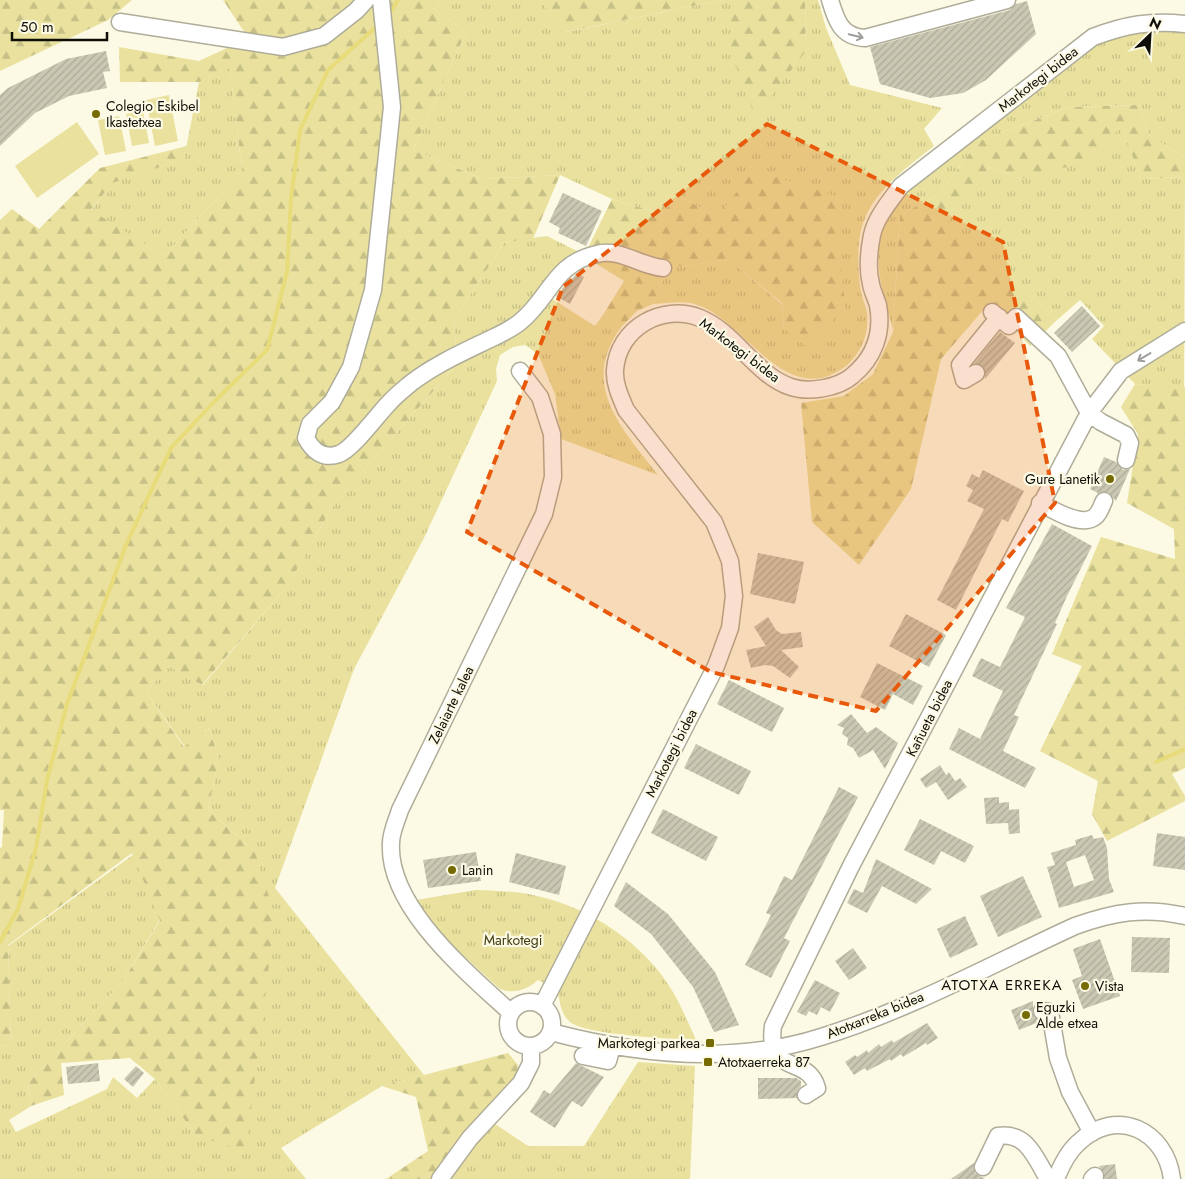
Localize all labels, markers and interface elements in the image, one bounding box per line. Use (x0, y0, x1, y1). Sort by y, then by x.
scale bar (12, 10, 108, 42)
north arrow (1125, 10, 1175, 60)
text: N (1146, 12, 1165, 35)
text: 50 m (20, 16, 54, 38)
one-way arrow (848, 32, 864, 41)
street label: Markotegi bidea (994, 41, 1082, 117)
place label: Colegio Eskibel Ikastetxea (106, 96, 199, 132)
marker: Colegio Eskibel Ikastetxea (90, 108, 102, 120)
street label: Markotegi bidea (695, 313, 785, 387)
one-way arrow (1137, 351, 1151, 362)
place label: Gure Lanetik (1025, 469, 1101, 489)
marker: Gure Lanetik (1104, 473, 1116, 485)
street label: Zelaiarte kalea (424, 663, 478, 747)
street label: Kañueta bidea (901, 676, 957, 760)
street label: Markotegi bidea (640, 706, 702, 800)
place label: Lanin (462, 860, 493, 880)
marker: Lanin (446, 864, 458, 876)
park label: Markotegi (484, 930, 542, 950)
district label: ATOTXA ERREKA (941, 974, 1063, 996)
place label: Vista (1095, 976, 1124, 996)
marker: Vista (1079, 980, 1091, 992)
street label: Atotxarreka bidea (823, 986, 927, 1044)
place label: Eguzki Alde etxea (1036, 997, 1098, 1033)
marker: Eguzki Alde etxea (1020, 1009, 1032, 1021)
place label: Markotegi parkea (598, 1033, 700, 1053)
marker: Markotegi parkea (704, 1037, 716, 1049)
place label: Atotxaerreka 87 (718, 1052, 811, 1072)
marker: Atotxaerreka 87 (702, 1056, 714, 1068)

